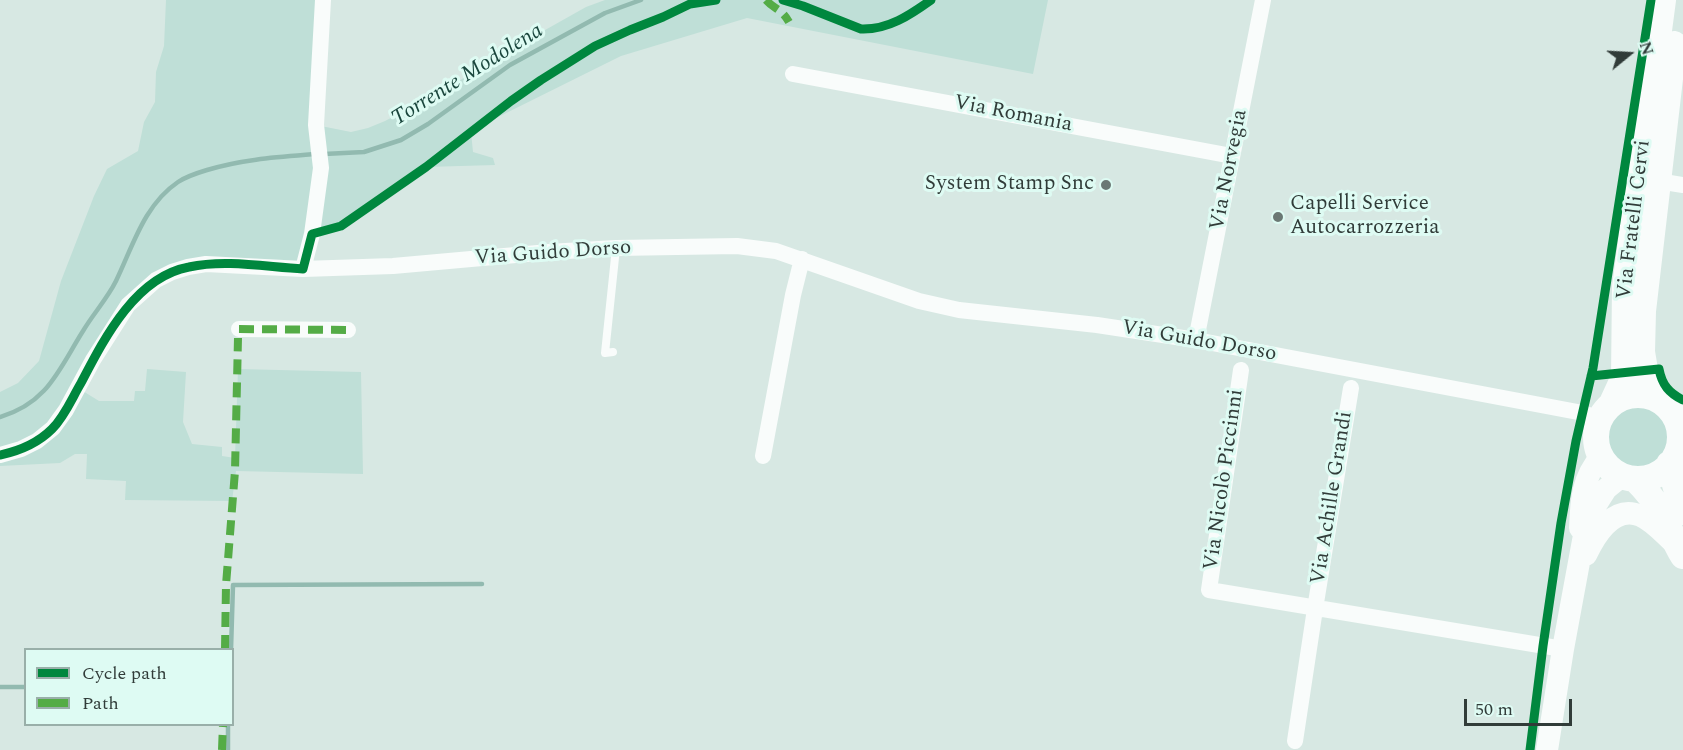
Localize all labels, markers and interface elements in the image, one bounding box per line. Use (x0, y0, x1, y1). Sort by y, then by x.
water label: Torrente Modolena (387, 19, 549, 133)
north arrow (1599, 24, 1659, 84)
text: N (1633, 39, 1660, 58)
street label: Via Romania (952, 91, 1074, 139)
street label: Via Norvegia (1206, 107, 1254, 233)
street label: Via Fratelli Cervi (1613, 139, 1657, 301)
place label: System Stamp Snc (925, 172, 1094, 198)
marker: System Stamp Snc (1099, 178, 1113, 192)
place label: Capelli Service Autocarrozzeria (1290, 192, 1439, 242)
marker: Capelli Service Autocarrozzeria (1271, 210, 1285, 224)
street label: Via Guido Dorso (474, 236, 632, 272)
street label: Via Guido Dorso (1120, 316, 1278, 368)
street label: Via Nicolò Piccinni (1200, 388, 1250, 572)
street label: Via Achille Grandi (1307, 410, 1359, 586)
legend (24, 648, 234, 726)
text: Cycle path (82, 660, 167, 687)
scale bar (1467, 687, 1575, 725)
text: Path (82, 690, 119, 717)
text: 50 m (1475, 696, 1513, 723)

